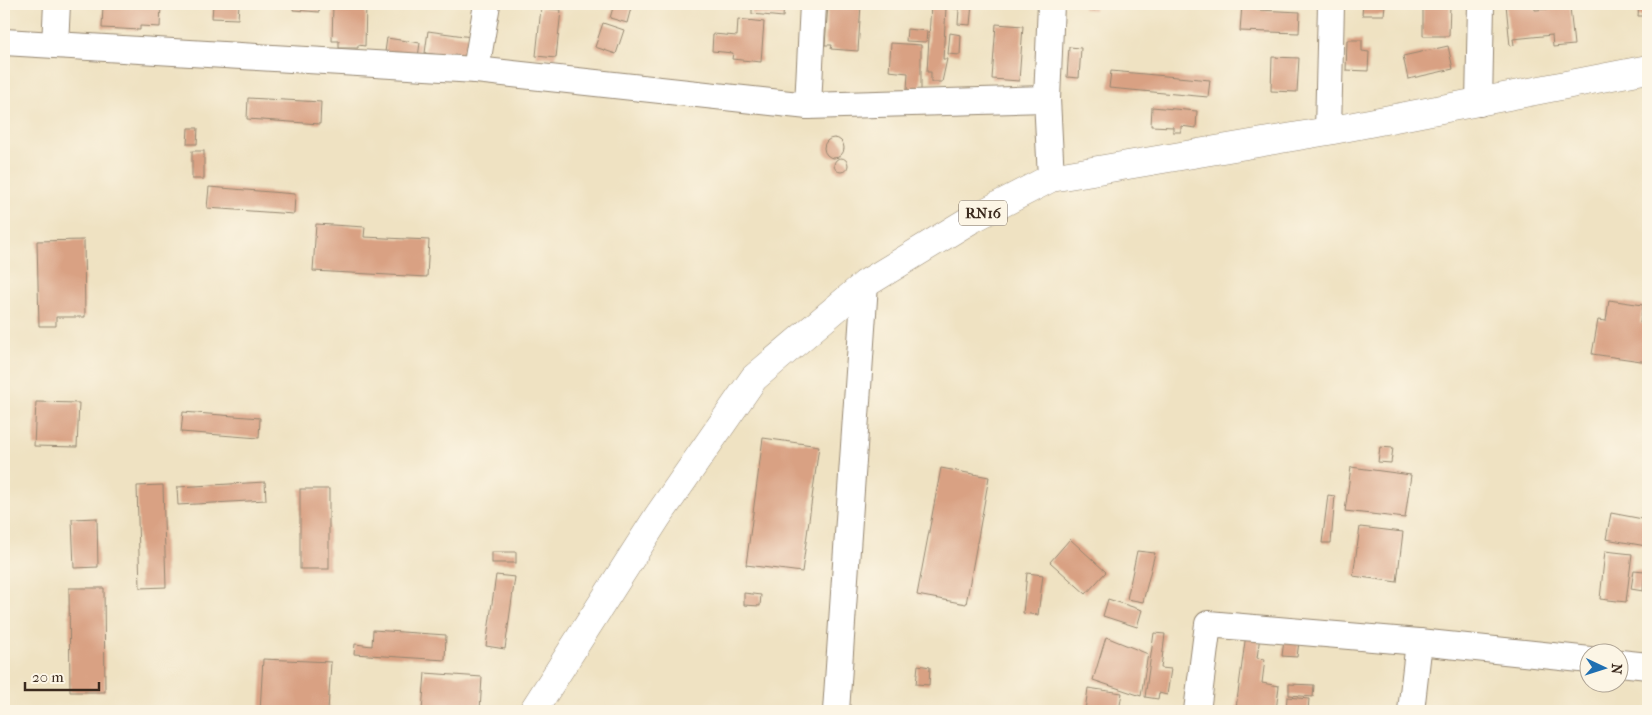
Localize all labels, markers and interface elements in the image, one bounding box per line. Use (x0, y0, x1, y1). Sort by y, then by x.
road number: RN16 (959, 200, 1007, 226)
north arrow (1580, 642, 1630, 692)
scale bar (25, 660, 99, 692)
text: N (1608, 663, 1625, 675)
text: 20 m (32, 668, 64, 686)

